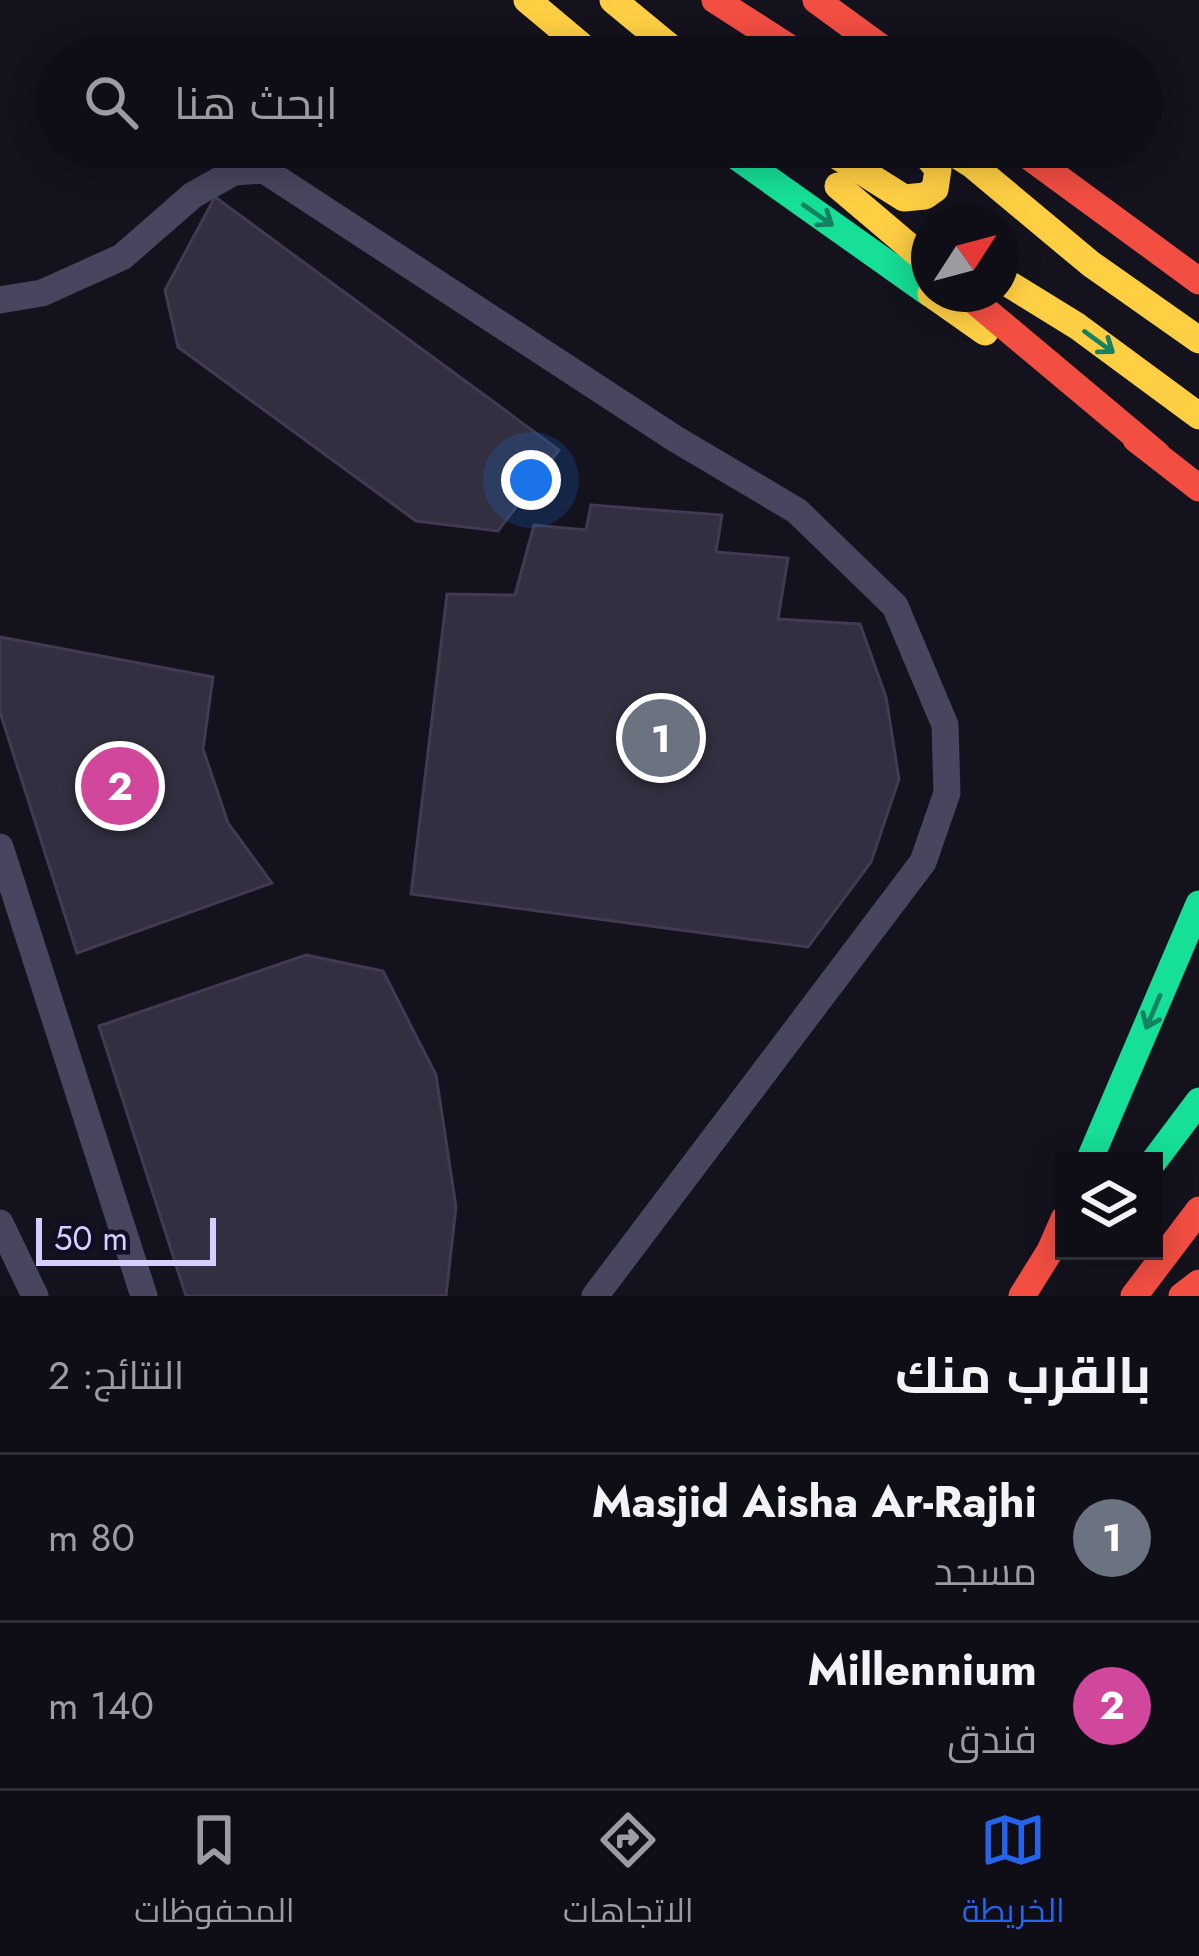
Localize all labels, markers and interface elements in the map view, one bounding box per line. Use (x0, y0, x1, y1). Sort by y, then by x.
search box (36, 36, 1163, 168)
icon: search (78, 69, 144, 135)
text: ابحث هنا (174, 71, 338, 136)
one-way arrow (801, 201, 834, 227)
north arrow (911, 204, 1019, 312)
one-way arrow (1083, 329, 1115, 355)
your location (501, 450, 561, 510)
pin: 1 (622, 693, 700, 783)
pin: 2 (81, 741, 159, 831)
one-way arrow (1141, 993, 1162, 1030)
map controls (1055, 1152, 1163, 1260)
button: layers (1055, 1152, 1163, 1260)
scale bar (36, 1212, 216, 1265)
text: 50 m (54, 1215, 128, 1262)
text: بالقرب منك (895, 1338, 1151, 1412)
text: النتائج: 2 (48, 1347, 184, 1404)
text: Masjid Aisha Ar-Rajhi (592, 1469, 1037, 1534)
text: 80 m (48, 1509, 135, 1566)
text: 1 (1102, 1509, 1122, 1566)
text: مسجد (934, 1543, 1037, 1600)
text: Millennium (807, 1637, 1037, 1702)
text: 140 m (48, 1677, 154, 1734)
text: 2 (1099, 1677, 1125, 1734)
text: فندق (947, 1711, 1037, 1768)
tab: المحفوظات (134, 1807, 295, 1941)
tab: الاتجاهات (563, 1807, 694, 1941)
tab: الخريطة (962, 1807, 1065, 1941)

